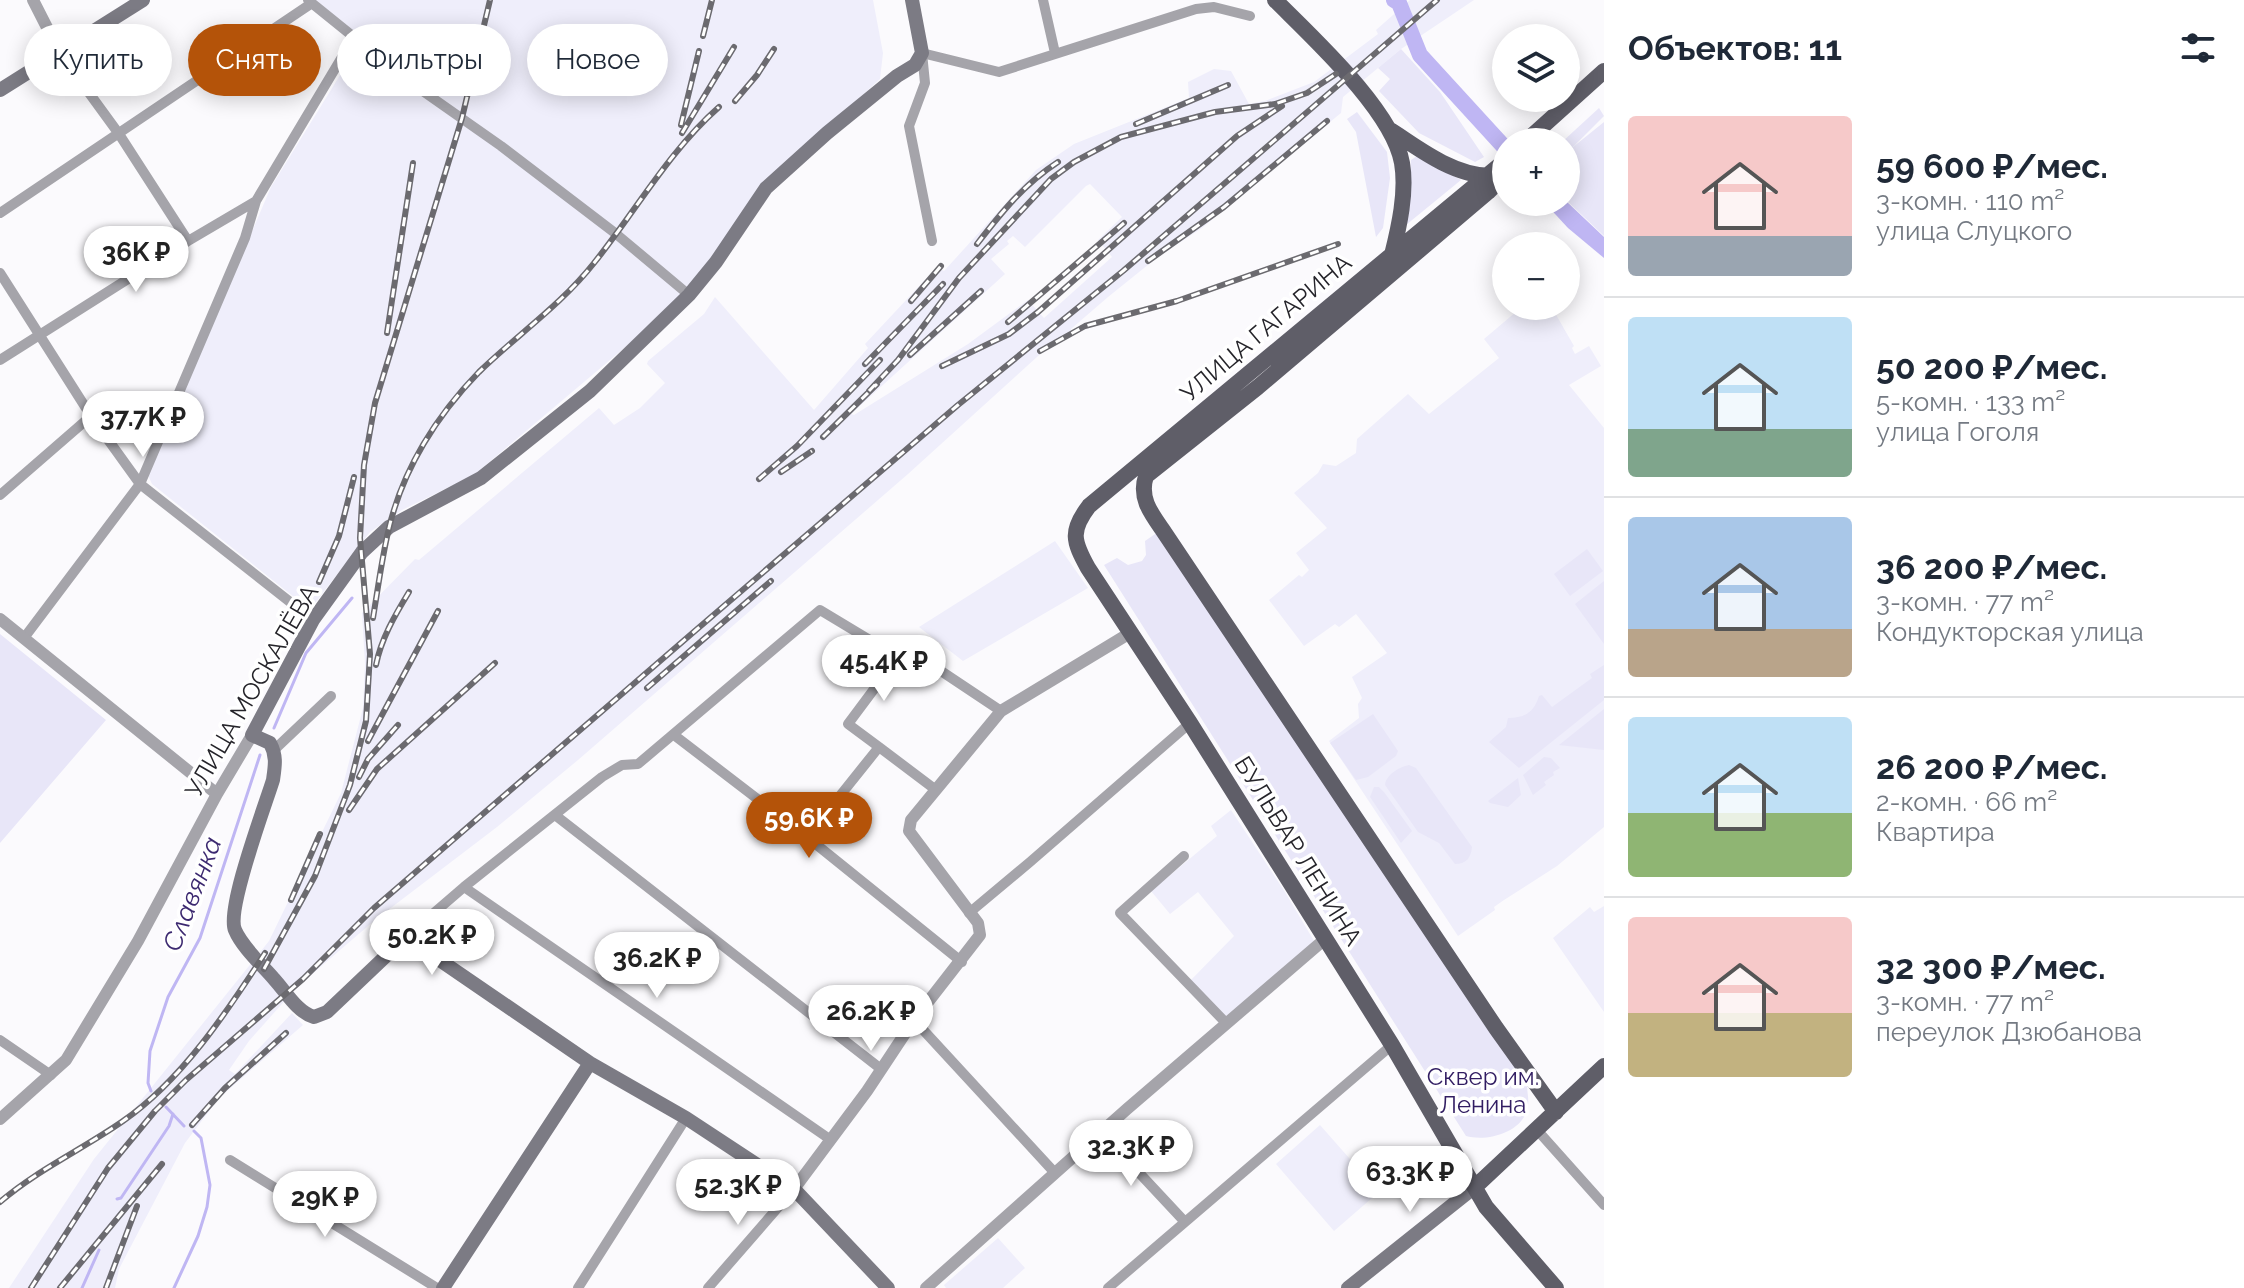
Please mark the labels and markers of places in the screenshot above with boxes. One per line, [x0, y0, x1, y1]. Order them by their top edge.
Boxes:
pin: 36K ₽ [80, 226, 192, 294]
pin: 37.7K ₽ [69, 391, 217, 459]
pin: 45.4K ₽ [810, 635, 958, 703]
pin: 59.6K ₽ [735, 792, 883, 860]
pin: 50.2K ₽ [358, 909, 506, 977]
pin: 36.2K ₽ [583, 932, 731, 1000]
pin: 26.2K ₽ [797, 985, 945, 1053]
pin: 32.3K ₽ [1057, 1120, 1205, 1188]
pin: 63.3K ₽ [1336, 1146, 1484, 1214]
pin: 52.3K ₽ [664, 1159, 812, 1227]
pin: 29K ₽ [269, 1171, 381, 1239]

